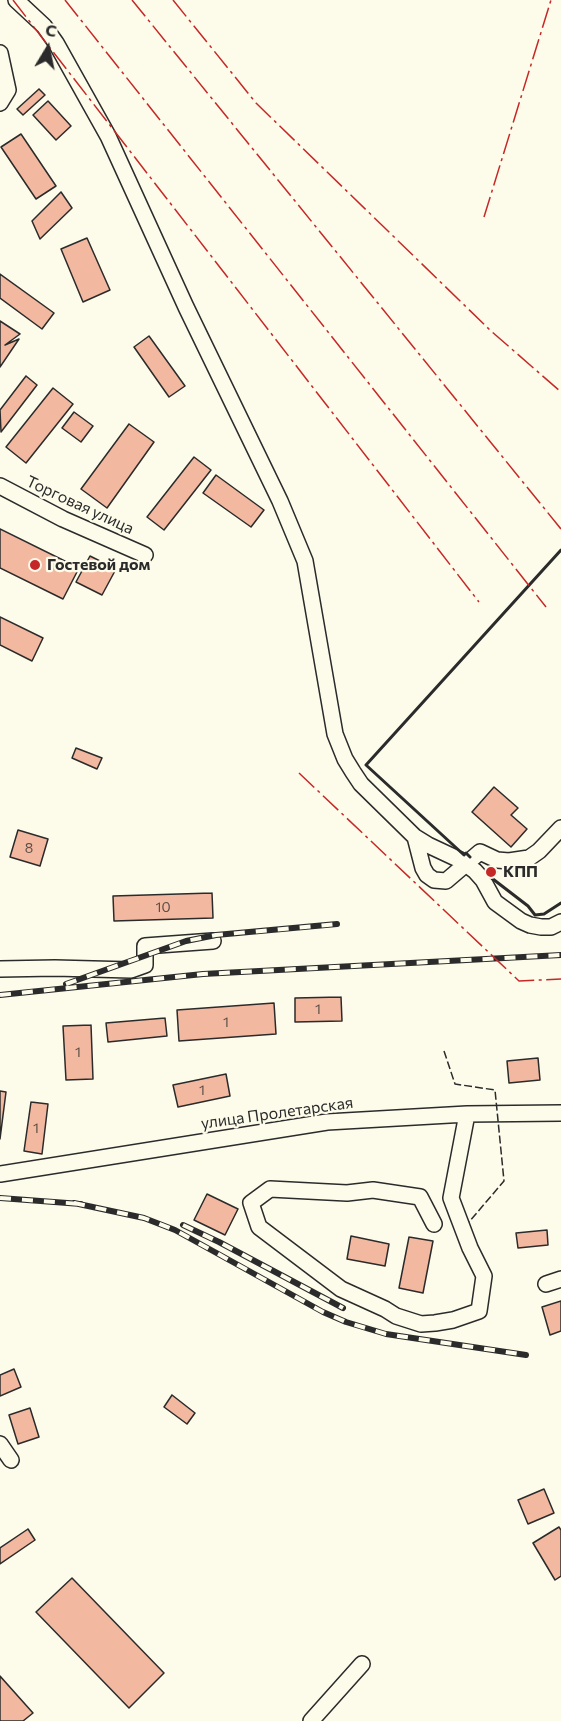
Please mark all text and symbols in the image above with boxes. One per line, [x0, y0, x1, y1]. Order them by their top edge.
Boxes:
north arrow [18, 18, 78, 78]
text: С [44, 19, 58, 40]
street label: Торговая улица [23, 472, 137, 538]
place label: Гостевой дом [47, 555, 150, 575]
marker: Гостевой дом [28, 558, 42, 572]
house number: 8 [25, 840, 33, 856]
place label: КПП [503, 862, 538, 882]
marker: КПП [484, 865, 498, 879]
house number: 10 [155, 899, 171, 915]
house number: 1 [315, 1001, 321, 1017]
house number: 1 [223, 1014, 229, 1030]
house number: 1 [75, 1044, 81, 1060]
house number: 1 [199, 1082, 205, 1098]
street label: улица Пролетарская [200, 1093, 354, 1133]
house number: 1 [33, 1120, 39, 1136]

